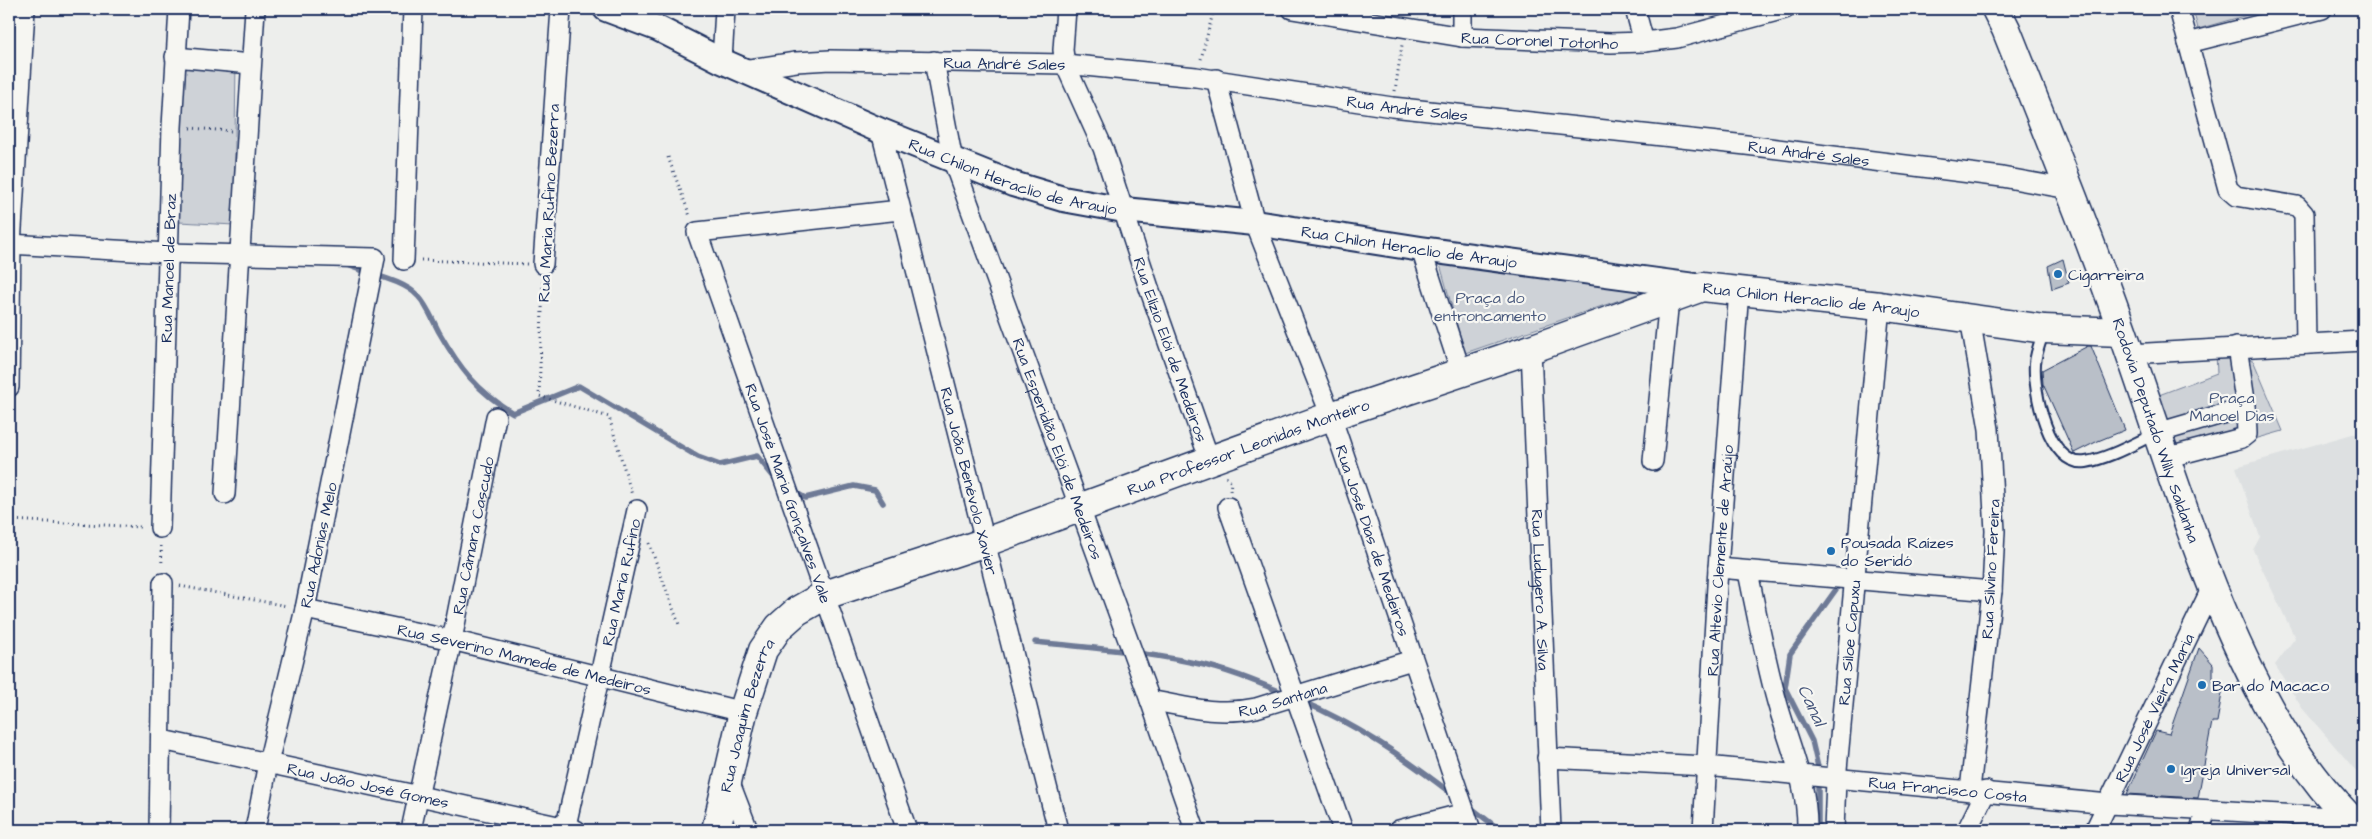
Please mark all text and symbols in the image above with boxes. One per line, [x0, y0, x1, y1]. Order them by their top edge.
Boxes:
street label: Rua Coronel Totonho [1461, 27, 1619, 55]
street label: Rua André Sales [943, 52, 1066, 76]
street label: Rua André Sales [1345, 90, 1469, 127]
street label: Rua Maria Rufino Bezerra [533, 103, 565, 303]
street label: Rua Chilon Heraclio de Araujo [905, 133, 1118, 220]
street label: Rua André Sales [1747, 135, 1871, 172]
street label: Rua Manoel de Braz [156, 193, 182, 343]
street label: Rua Chilon Heraclio de Araujo [1300, 220, 1518, 274]
street label: Rua Elízio Elói de Medeiros [1128, 254, 1212, 445]
place label: Cigarreira [2068, 264, 2144, 287]
marker: Cigarreira [2052, 268, 2064, 280]
street label: Rua Chilon Heraclio de Araujo [1702, 277, 1921, 323]
park label: Praça do entroncamento [1434, 287, 1546, 327]
street label: Rodovia Deputado Willy Saldanha [2107, 315, 2205, 546]
street label: Rua Esperidião Elói de Medeiros [1007, 335, 1108, 563]
street label: Rua José Maria Gonçalves Vale [739, 381, 837, 607]
street label: Rua João Benévolo Xavier [934, 385, 1003, 578]
park label: Praça Manoel Dias [2190, 387, 2274, 427]
street label: Rua Professor Leonidas Monteiro [1124, 394, 1372, 502]
street label: Rua José Dias de Medeiros [1330, 442, 1415, 639]
street label: Rua Altevio Clemente de Araújo [1702, 444, 1739, 677]
street label: Rua Câmara Cascudo [447, 455, 500, 616]
street label: Rua Adonias Melo [295, 480, 343, 610]
street label: Rua Silvino Fereira [1976, 499, 2006, 640]
street label: Rua Ludugero A. Silva [1526, 509, 1554, 671]
street label: Rua Maria Rufino [597, 517, 647, 648]
place label: Pousada Raízes do Seridó [1841, 532, 1954, 572]
marker: Pousada Raízes do Seridó [1825, 545, 1837, 557]
street label: Rua Siloe Capuxu [1833, 579, 1867, 706]
street label: Rua Severino Mamede de Medeiros [395, 619, 654, 701]
street label: Rua José Vieira Maria [2110, 630, 2200, 786]
street label: Rua Joaquim Bezerra [715, 634, 780, 795]
place label: Bar do Macaco [2212, 675, 2329, 697]
street label: Rua Santana [1237, 677, 1330, 723]
marker: Bar do Macaco [2196, 679, 2208, 691]
water label: Canal [1791, 680, 1833, 732]
street label: Rua João José Gomes [285, 758, 451, 814]
place label: Igreja Universal [2181, 759, 2290, 782]
marker: Igreja Universal [2165, 763, 2177, 775]
street label: Rua Francisco Costa [1867, 771, 2028, 808]

